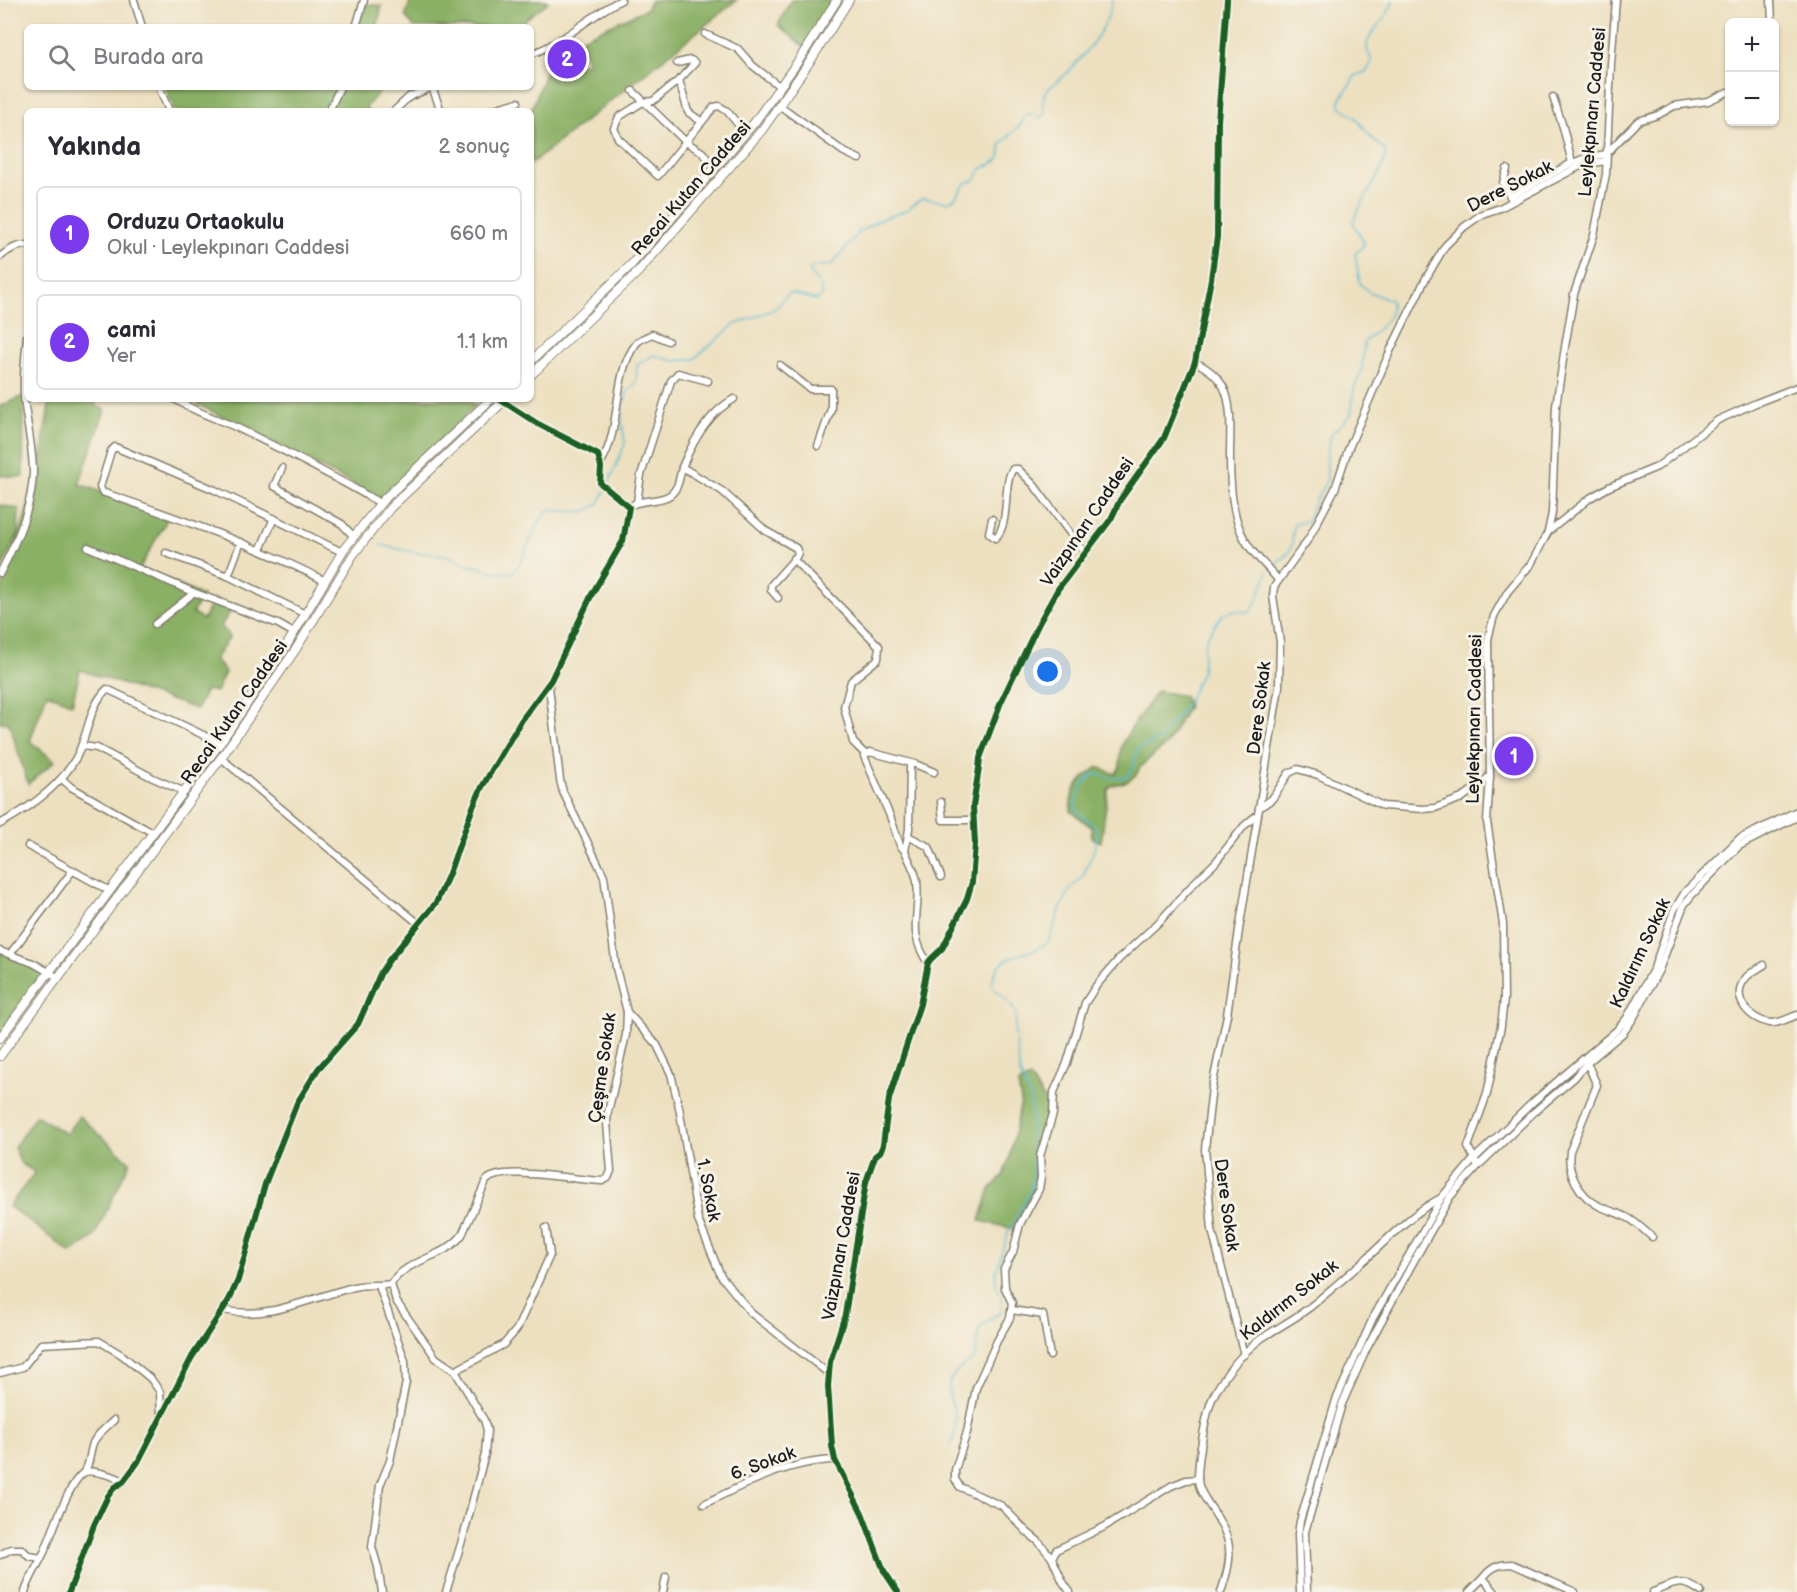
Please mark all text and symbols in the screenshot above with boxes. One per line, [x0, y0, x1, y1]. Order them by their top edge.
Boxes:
map controls [1725, 18, 1779, 126]
button: + [1725, 18, 1779, 72]
search box [24, 24, 534, 90]
street label: Leylekpınarı Caddesi [1575, 26, 1610, 198]
pin: 2 [548, 36, 586, 82]
icon: search [45, 41, 78, 74]
text: Burada ara [93, 44, 204, 71]
button: − [1725, 72, 1779, 126]
street label: Recai Kutan Caddesi [627, 117, 755, 260]
text: Yakında [48, 132, 141, 163]
text: 2 sonuç [439, 135, 510, 159]
street label: Dere Sokak [1464, 156, 1557, 217]
text: Orduzu Ortaokulu [107, 209, 284, 236]
text: 1 [65, 222, 74, 246]
text: 660 m [450, 222, 508, 246]
text: Okul · Leylekpınarı Caddesi [107, 236, 349, 260]
text: cami [107, 317, 156, 344]
text: 2 [64, 330, 75, 354]
text: 1.1 km [457, 330, 508, 354]
text: Yer [107, 344, 136, 368]
street label: Vaizpınarı Caddesi [1037, 454, 1138, 591]
street label: Leylekpınarı Caddesi [1463, 634, 1486, 804]
street label: Recai Kutan Caddesi [177, 636, 292, 788]
your location [1033, 657, 1062, 686]
street label: Dere Sokak [1243, 660, 1276, 756]
pin: 1 [1494, 734, 1534, 778]
street label: Kaldırım Sokak [1606, 895, 1675, 1012]
street label: Çeşme Sokak [584, 1011, 621, 1125]
street label: 1. Sokak [692, 1157, 725, 1223]
street label: Dere Sokak [1210, 1157, 1243, 1253]
street label: Vaizpınarı Caddesi [818, 1170, 865, 1322]
street label: Kaldırım Sokak [1236, 1255, 1343, 1345]
street label: 6. Sokak [728, 1442, 799, 1485]

